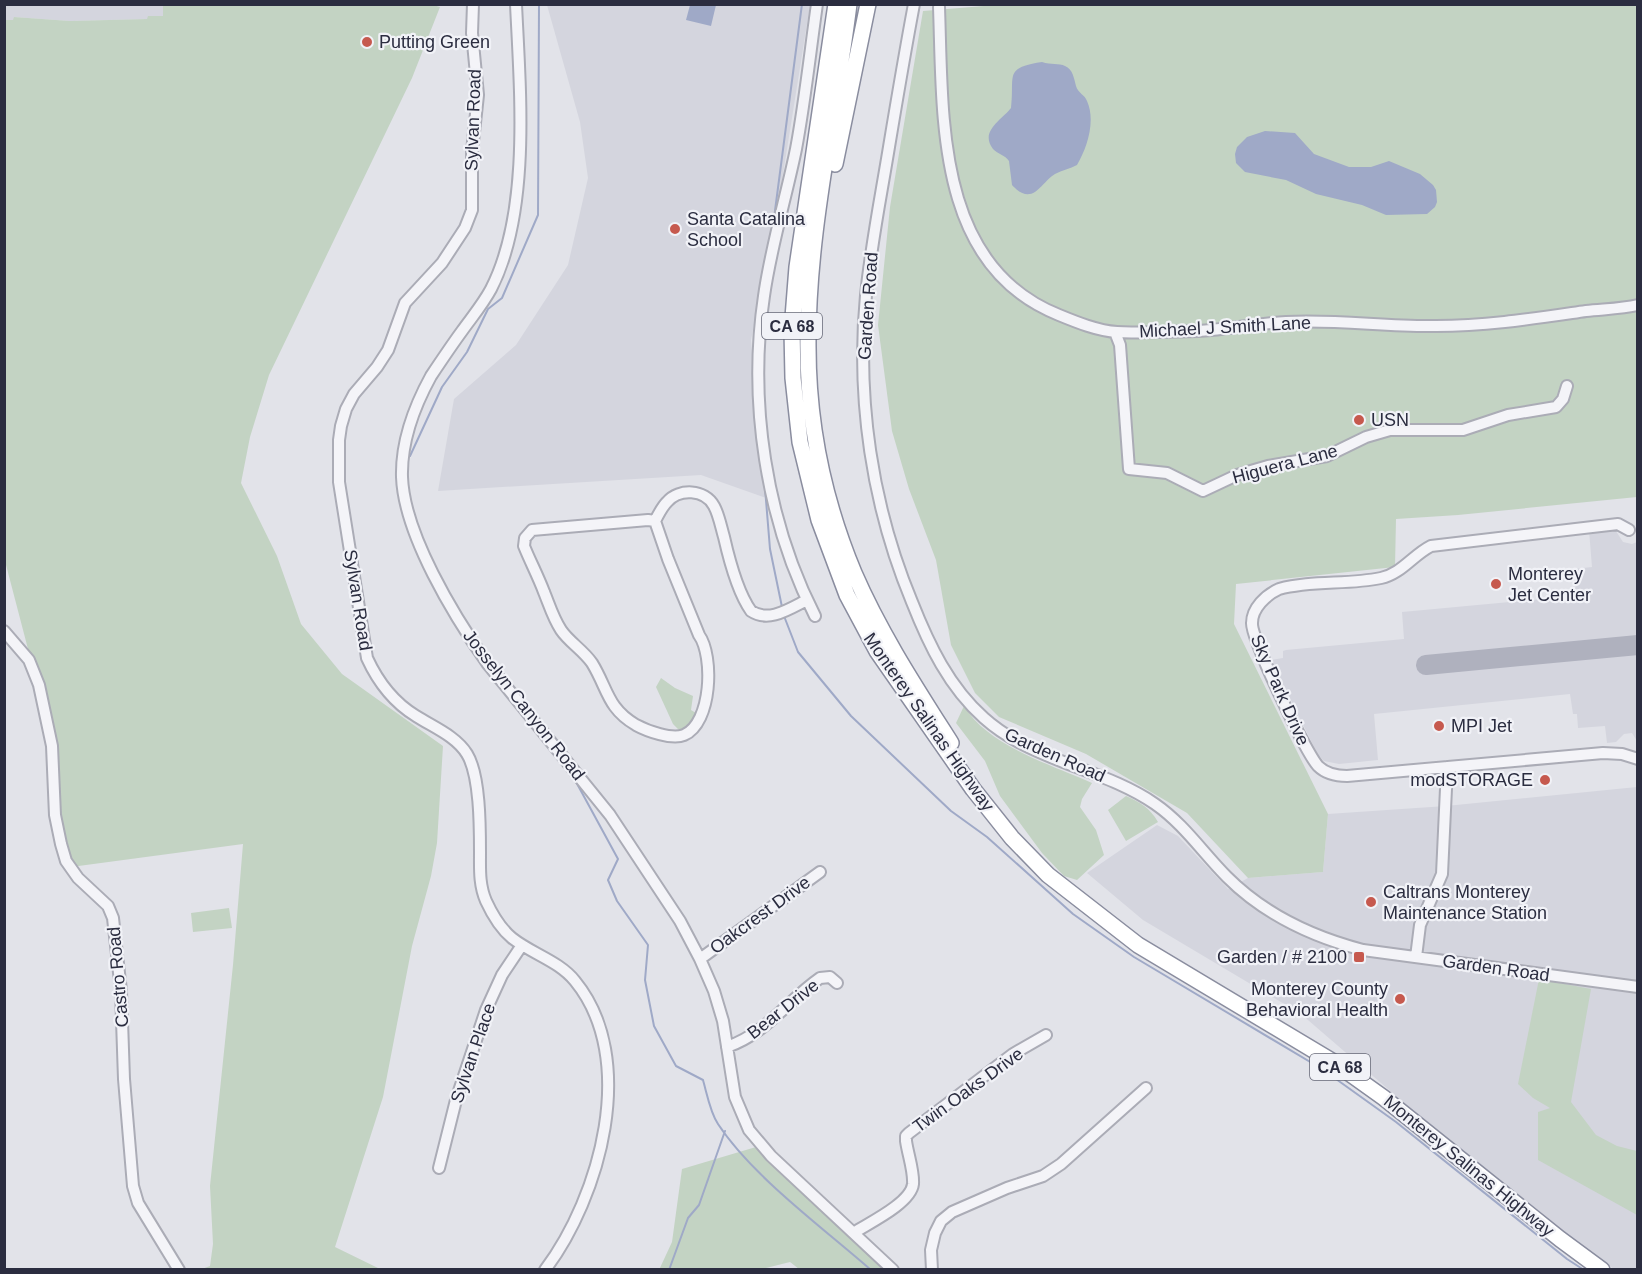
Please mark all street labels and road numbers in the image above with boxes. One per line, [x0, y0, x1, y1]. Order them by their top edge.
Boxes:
street label: Sylvan Road [461, 69, 485, 171]
street label: Garden Road [854, 251, 882, 361]
road number: CA 68 [762, 313, 822, 339]
street label: Michael J Smith Lane [1139, 313, 1311, 341]
street label: Higuera Lane [1230, 440, 1340, 488]
street label: Sylvan Road [340, 548, 376, 652]
street label: Josselyn Canyon Road [459, 626, 589, 784]
street label: Monterey Salinas Highway [860, 629, 998, 815]
street label: Sky Park Drive [1247, 632, 1313, 748]
street label: Garden Road [1002, 724, 1108, 786]
street label: Oakcrest Drive [706, 872, 814, 958]
street label: Castro Road [104, 926, 132, 1028]
street label: Garden Road [1441, 951, 1551, 985]
street label: Bear Drive [743, 975, 823, 1043]
street label: Sylvan Place [447, 1001, 499, 1105]
street label: Twin Oaks Drive [909, 1043, 1027, 1137]
road number: CA 68 [1310, 1054, 1370, 1080]
street label: Monterey Salinas Highway [1380, 1091, 1558, 1241]

